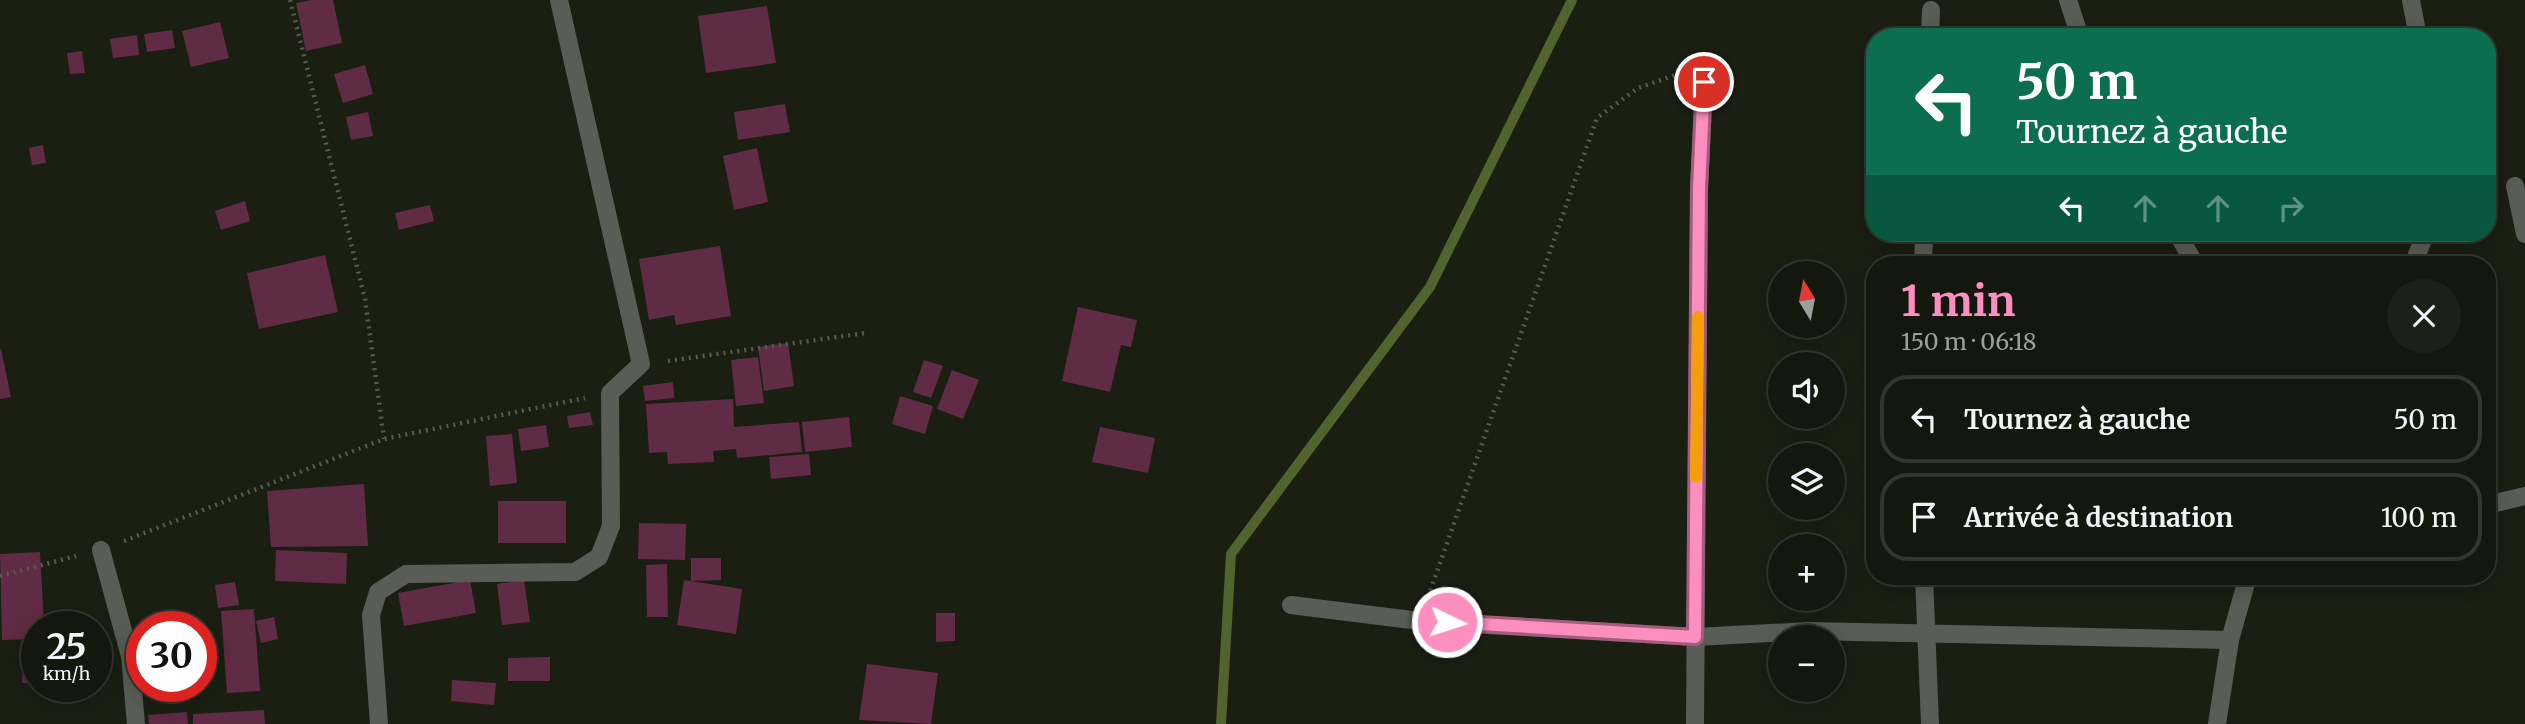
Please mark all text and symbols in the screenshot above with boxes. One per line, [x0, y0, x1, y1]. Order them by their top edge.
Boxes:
text: 50 m [2016, 51, 2137, 112]
pin [1674, 52, 1734, 112]
icon: left [1901, 56, 1992, 147]
icon: arrive [1685, 63, 1723, 101]
text: Tournez à gauche [2016, 112, 2287, 152]
icon: left [2053, 189, 2091, 227]
icon: ahead [2126, 189, 2164, 227]
icon: ahead [2199, 189, 2237, 227]
icon: right [2272, 189, 2310, 227]
north arrow [1768, 261, 1844, 338]
map controls [1768, 261, 1845, 702]
text: 1 min [1901, 275, 2015, 327]
button: close [2387, 279, 2461, 353]
text: 150 m · 06:18 [1901, 327, 2036, 356]
button: sound [1768, 352, 1845, 429]
icon: left [1905, 400, 1943, 438]
text: Tournez à gauche [1964, 403, 2190, 436]
text: 50 m [2393, 403, 2457, 436]
button: layers [1768, 443, 1845, 520]
icon: arrive [1905, 498, 1943, 536]
text: Arrivée à destination [1964, 501, 2233, 534]
text: 100 m [2381, 501, 2457, 534]
button: + [1768, 534, 1845, 611]
position arrow [1410, 585, 1484, 659]
speed limit sign: 30 [126, 611, 217, 702]
text: 25 [46, 625, 87, 669]
button: − [1768, 625, 1845, 702]
text: km/h [43, 662, 90, 685]

